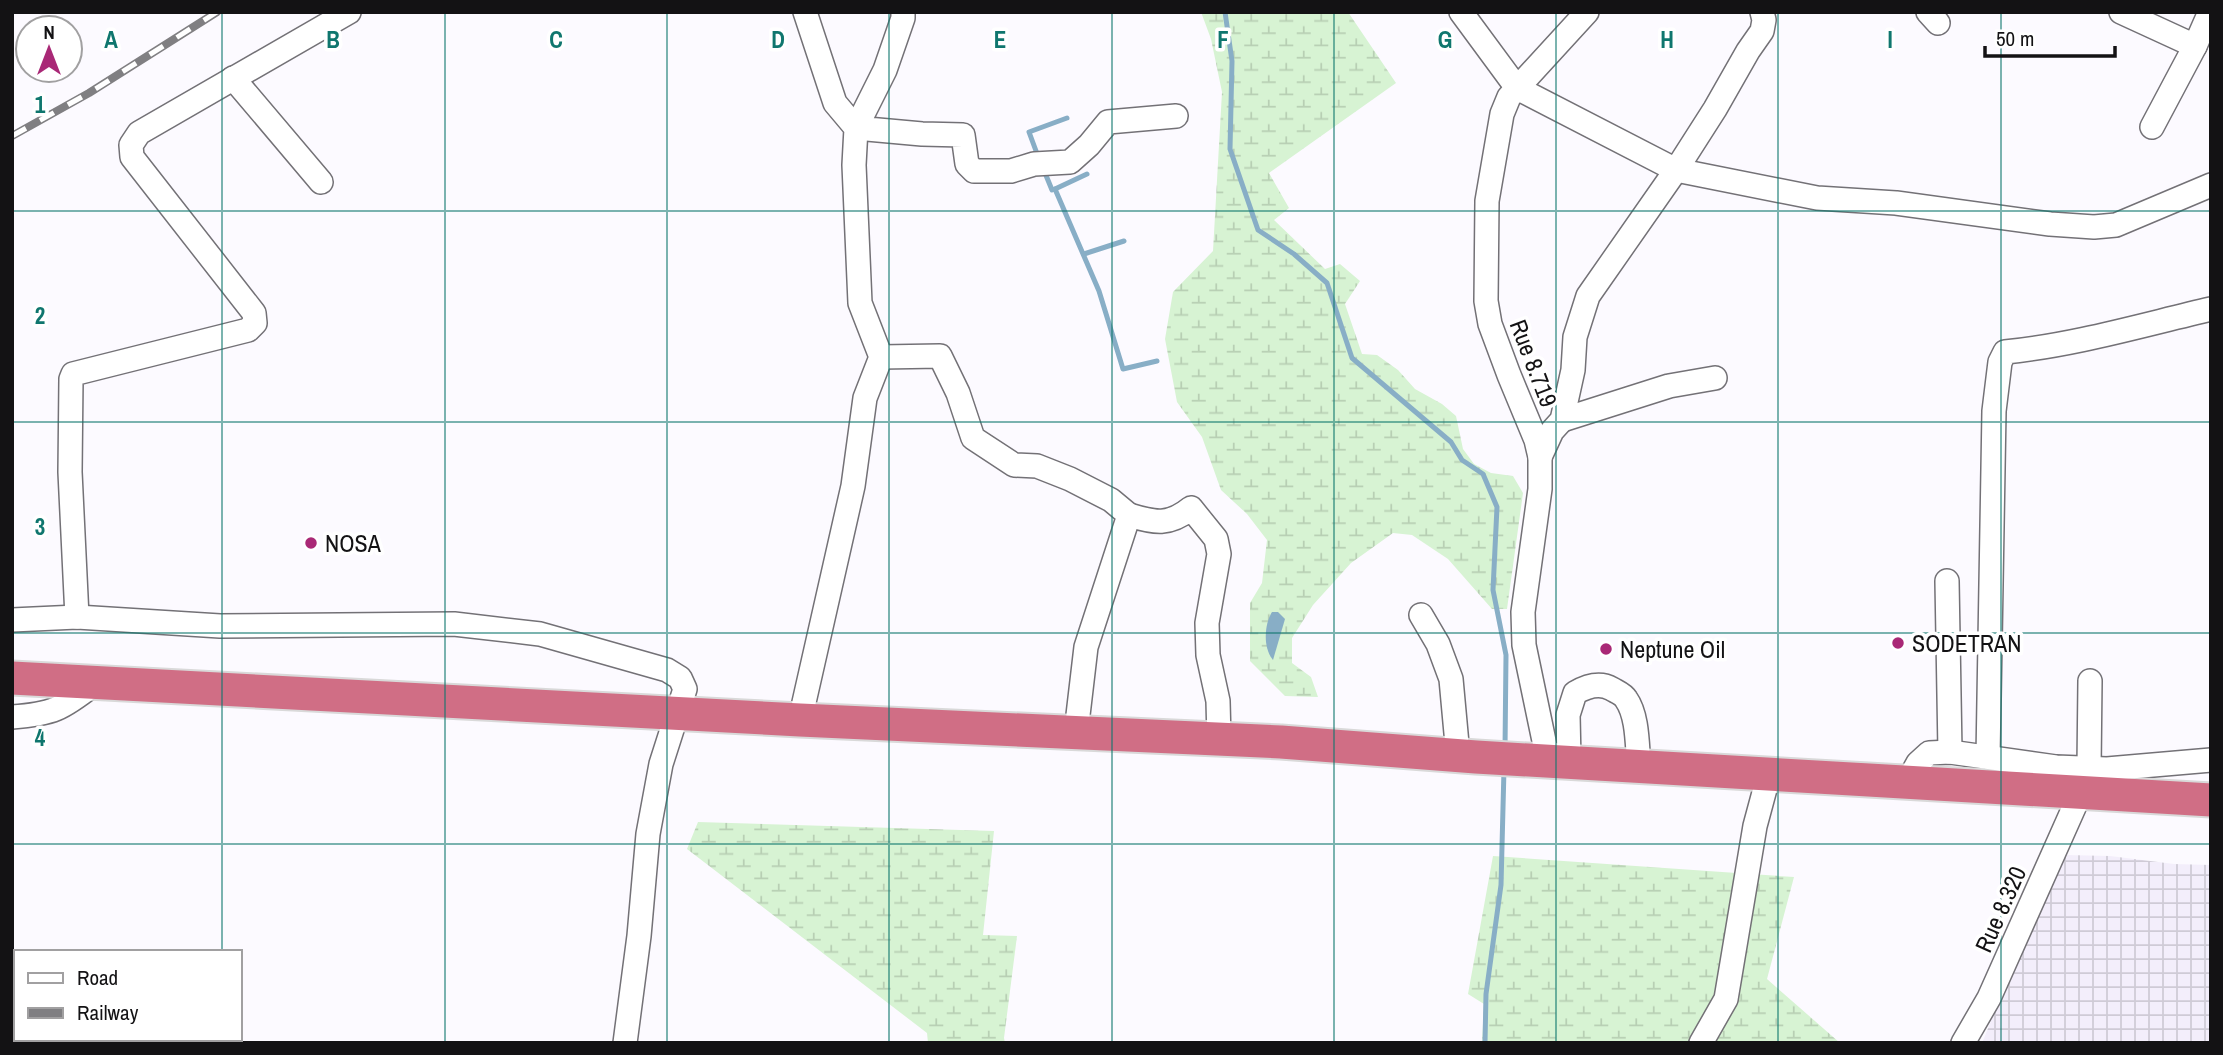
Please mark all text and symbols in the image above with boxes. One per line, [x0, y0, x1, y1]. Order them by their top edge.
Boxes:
north arrow [14, 14, 84, 84]
scale bar [1985, 14, 2114, 58]
text: N [43, 19, 55, 45]
text: A [104, 24, 118, 55]
text: B [326, 24, 340, 55]
text: C [549, 24, 563, 55]
text: D [771, 24, 785, 55]
text: E [994, 24, 1006, 55]
text: F [1217, 24, 1229, 55]
text: G [1438, 24, 1452, 55]
text: H [1660, 24, 1674, 55]
text: I [1887, 24, 1893, 55]
text: 50 m [1996, 24, 2034, 53]
text: 1 [35, 89, 46, 120]
text: 2 [35, 300, 45, 331]
street label: Rue 8.719 [1503, 315, 1565, 411]
text: 3 [35, 511, 45, 542]
place label: NOSA [325, 527, 382, 559]
marker: NOSA [303, 535, 319, 551]
place label: SODETRAN [1912, 627, 2021, 659]
place label: Neptune Oil [1620, 633, 1725, 665]
marker: SODETRAN [1890, 635, 1906, 651]
marker: Neptune Oil [1598, 641, 1614, 657]
text: 4 [35, 722, 46, 753]
street label: Rue 8.320 [1967, 861, 2033, 957]
legend [14, 950, 242, 1041]
text: Road [77, 963, 118, 992]
text: Railway [77, 998, 139, 1027]

